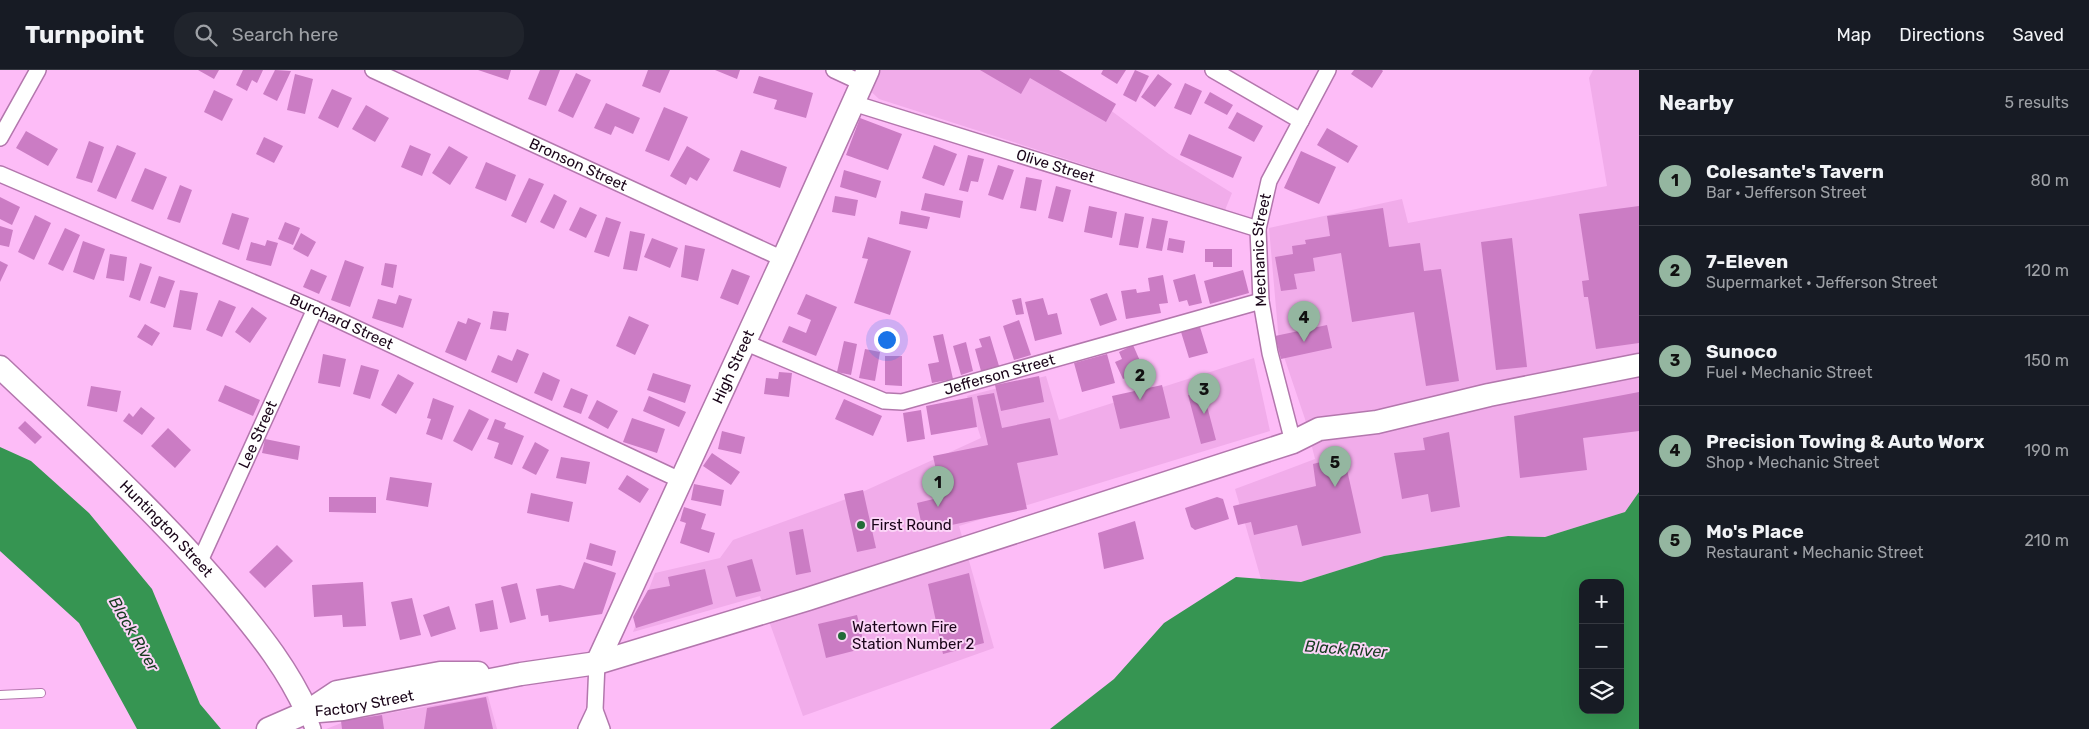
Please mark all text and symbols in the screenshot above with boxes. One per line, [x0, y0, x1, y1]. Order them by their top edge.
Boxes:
search box [174, 12, 524, 57]
text: Turnpoint [25, 21, 144, 49]
icon: search [192, 21, 220, 49]
text: Search here [232, 23, 338, 46]
text: Map [1836, 24, 1871, 46]
text: Directions [1899, 24, 1985, 46]
text: Saved [2013, 24, 2064, 46]
text: Nearby [1659, 90, 1734, 115]
text: 5 results [2005, 93, 2069, 112]
street label: Bronson Street [526, 134, 630, 195]
street label: Olive Street [1014, 145, 1097, 187]
text: Colesante's Tavern [1706, 160, 1884, 183]
text: 1 [1671, 171, 1679, 190]
text: 80 m [2031, 171, 2069, 190]
text: Bar · Jefferson Street [1706, 183, 1867, 202]
street label: Mechanic Street [1249, 191, 1275, 307]
text: 7-Eleven [1706, 250, 1788, 273]
text: 2 [1670, 261, 1680, 280]
text: 120 m [2024, 261, 2069, 280]
text: Supermarket · Jefferson Street [1706, 273, 1938, 292]
street label: Burchard Street [287, 290, 396, 353]
pin: 4 [1288, 301, 1320, 342]
street label: High Street [709, 327, 758, 407]
your location [874, 327, 900, 353]
text: Sunoco [1706, 340, 1777, 363]
street label: Jefferson Street [942, 350, 1057, 399]
text: 3 [1670, 351, 1680, 370]
text: 150 m [2024, 351, 2069, 370]
pin: 2 [1124, 359, 1156, 400]
text: Fuel · Mechanic Street [1706, 363, 1872, 382]
pin: 3 [1188, 373, 1220, 414]
street label: Lee Street [235, 398, 281, 471]
text: Precision Towing & Auto Worx [1706, 430, 1985, 453]
text: 4 [1670, 441, 1680, 460]
text: 190 m [2024, 441, 2069, 460]
pin: 5 [1319, 446, 1351, 487]
text: Shop · Mechanic Street [1706, 453, 1879, 472]
pin: 1 [922, 466, 954, 507]
street label: Huntington Street [116, 477, 217, 581]
place label: First Round [871, 516, 952, 534]
marker: First Round [855, 519, 867, 531]
text: Mo's Place [1706, 520, 1804, 543]
text: 5 [1670, 531, 1680, 550]
text: 210 m [2024, 531, 2069, 550]
text: Restaurant · Mechanic Street [1706, 543, 1924, 562]
map controls [1579, 579, 1624, 714]
button: + [1579, 579, 1624, 624]
water label: Black River [105, 593, 163, 675]
place label: Watertown Fire Station Number 2 [852, 618, 974, 653]
button: − [1579, 624, 1624, 669]
marker: Watertown Fire Station Number 2 [836, 630, 848, 642]
water label: Black River [1304, 637, 1389, 661]
button: layers [1579, 669, 1624, 714]
street label: Factory Street [314, 686, 415, 720]

